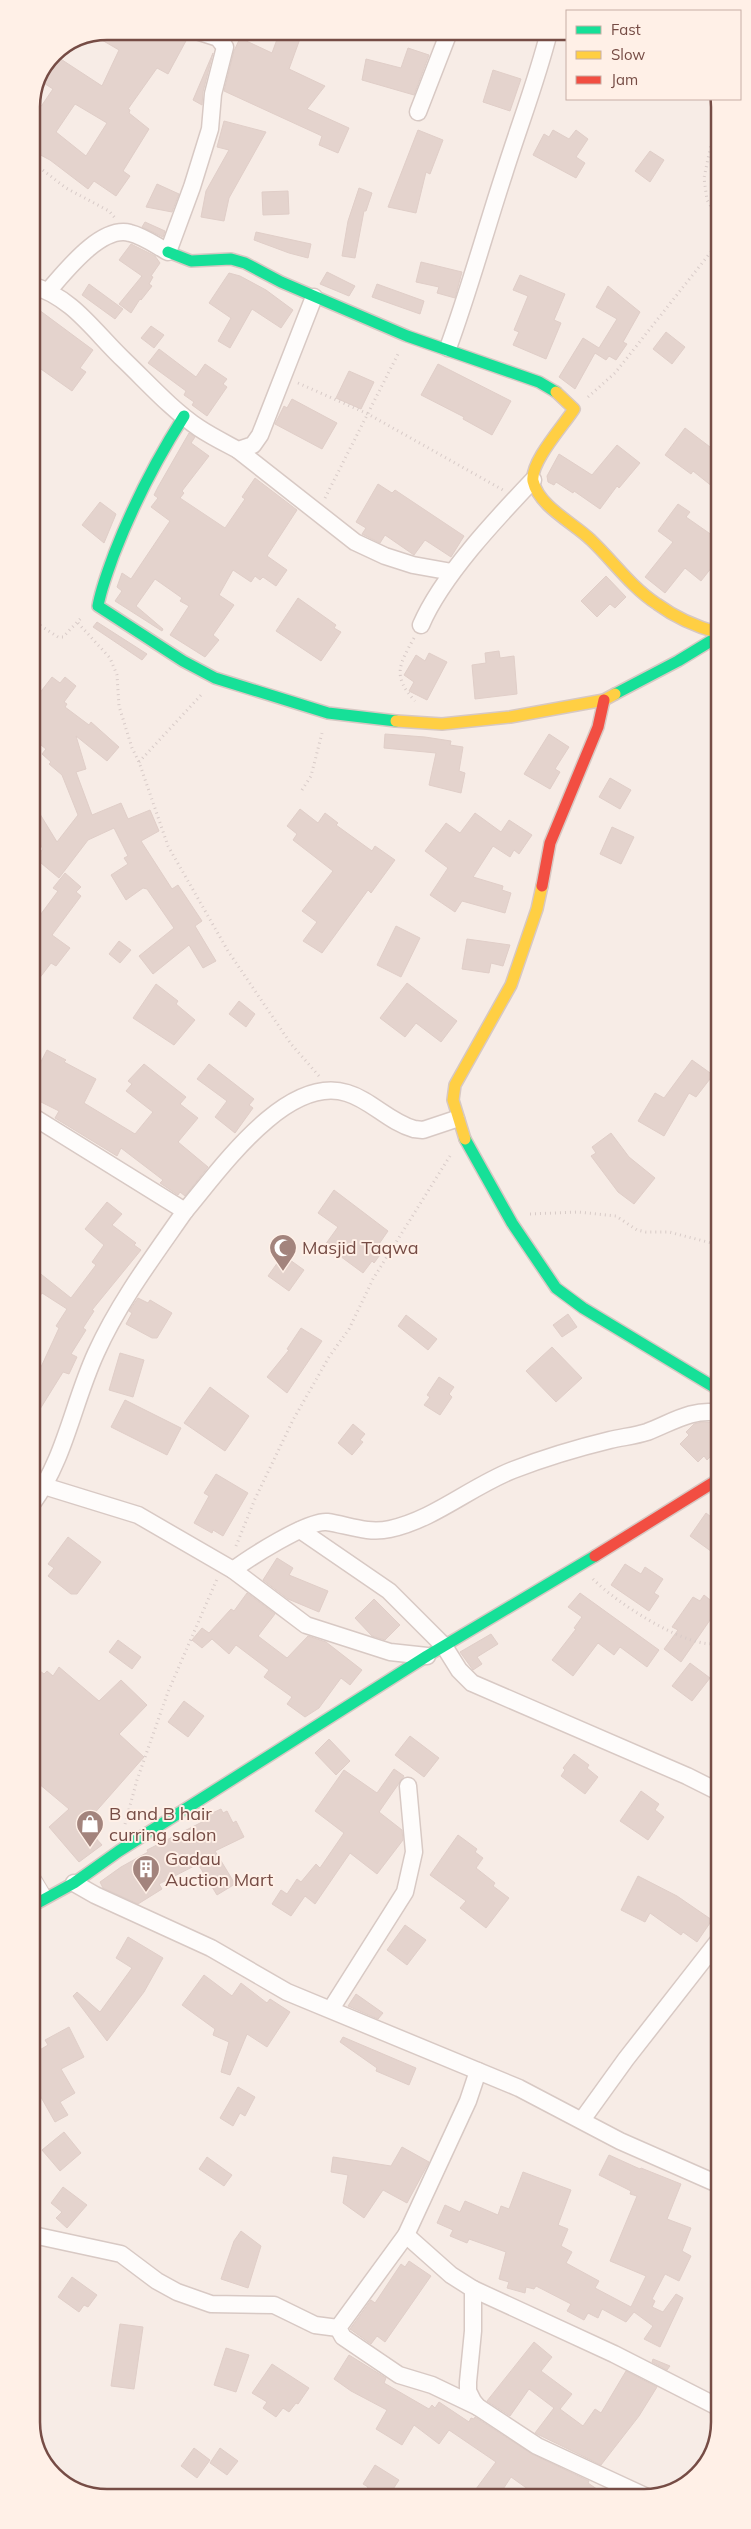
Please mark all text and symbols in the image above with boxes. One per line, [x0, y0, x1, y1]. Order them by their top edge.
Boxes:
legend [566, 10, 741, 100]
text: Fast [611, 20, 641, 39]
text: Slow [611, 45, 645, 64]
text: Jam [611, 70, 638, 89]
mosque icon: Masjid Taqwa [268, 1233, 298, 1272]
place label: Masjid Taqwa [302, 1236, 419, 1259]
place label: B and B hair curring salon [109, 1802, 217, 1846]
shop icon: B and B hair curring salon [75, 1809, 105, 1848]
place label: Gadau Auction Mart [165, 1847, 273, 1891]
building icon: Gadau Auction Mart [131, 1854, 161, 1893]

